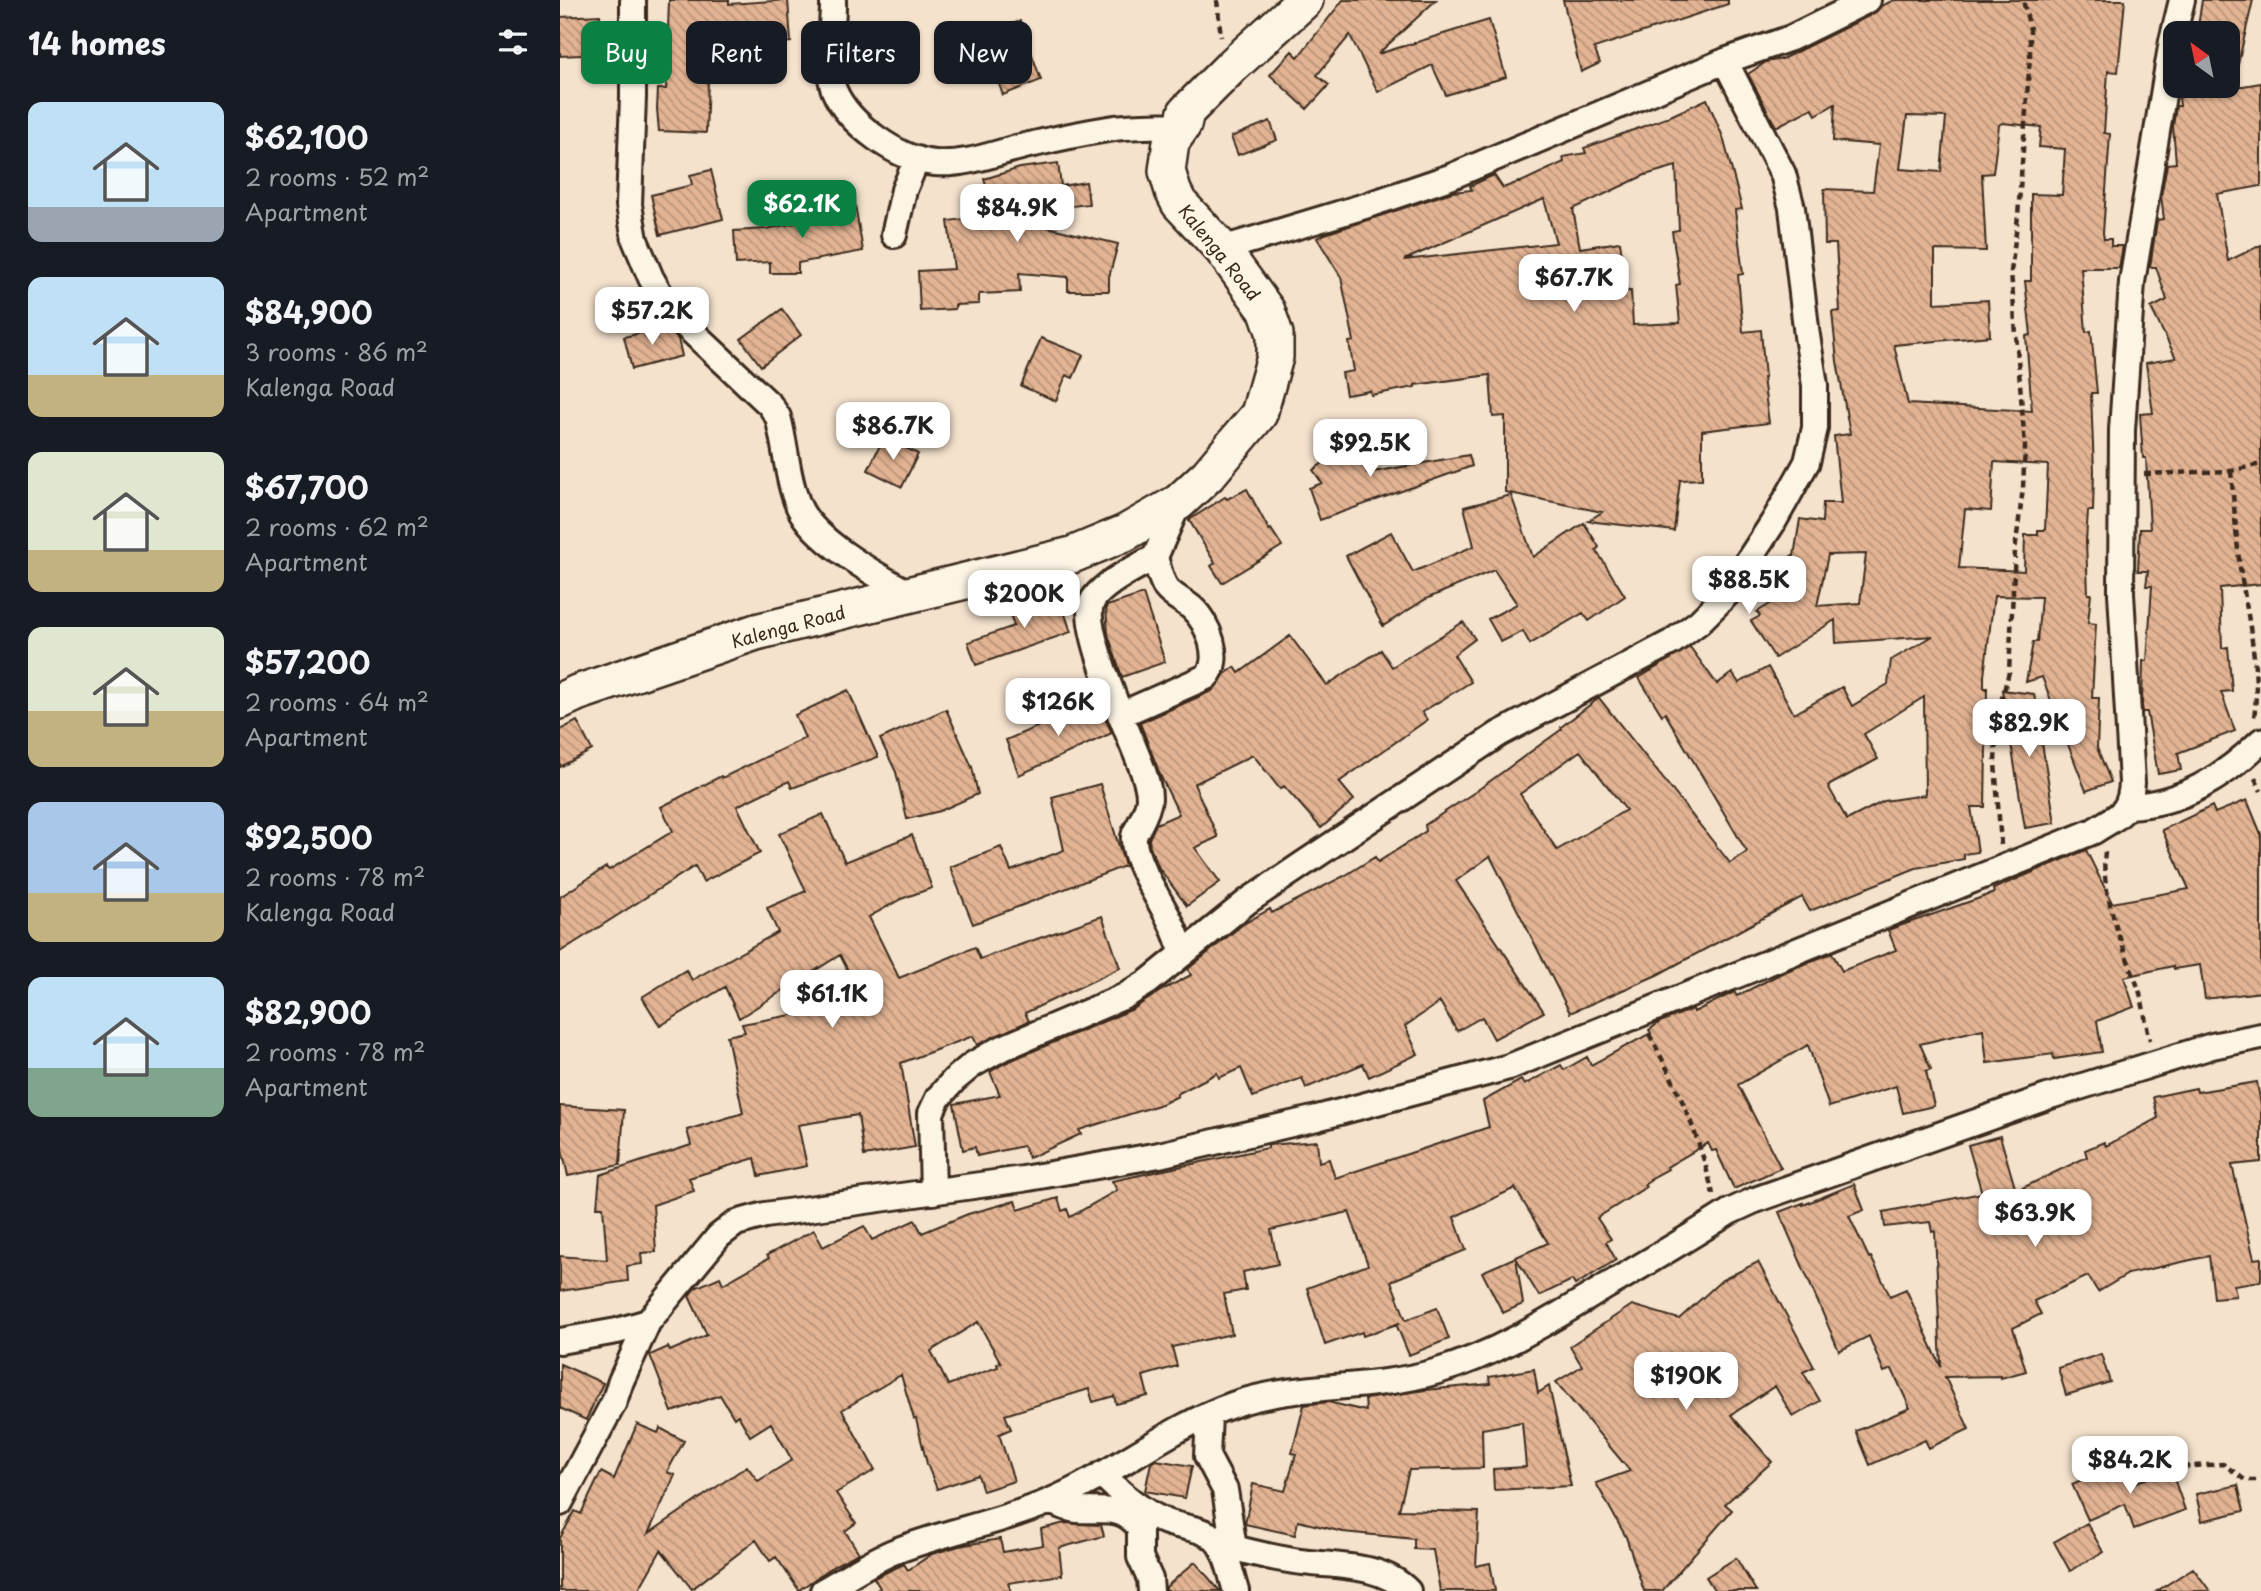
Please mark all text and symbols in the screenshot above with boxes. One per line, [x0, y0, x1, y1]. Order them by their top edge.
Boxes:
text: 14 homes [28, 20, 166, 65]
chip: Buy [581, 21, 672, 84]
chip: Rent [686, 21, 787, 84]
chip: Filters [801, 21, 920, 84]
chip: New [934, 21, 1032, 84]
north arrow [2163, 21, 2240, 98]
map controls [2163, 21, 2240, 98]
icon: filters [494, 23, 532, 61]
text: $62,100 [245, 114, 368, 159]
icon: home [84, 130, 168, 214]
text: 2 rooms · 52 m² [245, 159, 429, 194]
pin: $62.1K [745, 180, 859, 240]
pin: $84.9K [960, 184, 1074, 244]
text: $62.1K [763, 185, 841, 220]
text: $84.9K [976, 189, 1058, 224]
text: Apartment [245, 194, 368, 229]
street label: Kalenga Road [1173, 198, 1267, 306]
pin: $67.7K [1517, 254, 1631, 314]
text: $67.7K [1535, 259, 1613, 294]
pin: $57.2K [595, 288, 709, 347]
text: $84,900 [245, 289, 373, 334]
text: $57.2K [611, 292, 693, 327]
icon: home [84, 305, 168, 389]
text: 3 rooms · 86 m² [245, 334, 428, 369]
text: Kalenga Road [245, 369, 395, 404]
pin: $86.7K [836, 402, 950, 462]
text: $86.7K [852, 407, 934, 442]
pin: $92.5K [1313, 420, 1427, 479]
text: $92.5K [1329, 424, 1411, 459]
text: $67,700 [245, 464, 369, 509]
icon: home [84, 480, 168, 564]
text: 2 rooms · 62 m² [245, 509, 429, 544]
text: Apartment [245, 544, 368, 579]
pin: $88.5K [1692, 556, 1806, 616]
text: $88.5K [1708, 561, 1790, 596]
pin: $200K [975, 570, 1073, 630]
text: $200K [984, 575, 1064, 610]
street label: Kalenga Road [728, 598, 848, 654]
text: $57,200 [245, 639, 370, 684]
icon: home [84, 655, 168, 739]
pin: $126K [1009, 678, 1107, 738]
text: $126K [1021, 683, 1095, 718]
text: 2 rooms · 64 m² [245, 684, 429, 719]
pin: $82.9K [1972, 700, 2086, 759]
text: $82.9K [1989, 704, 2069, 739]
text: Apartment [245, 719, 368, 754]
text: $92,500 [245, 814, 373, 859]
icon: home [84, 830, 168, 914]
text: 2 rooms · 78 m² [245, 859, 425, 894]
text: Kalenga Road [245, 894, 395, 929]
pin: $61.1K [775, 970, 889, 1030]
text: $61.1K [796, 975, 868, 1010]
text: $82,900 [245, 989, 371, 1034]
icon: home [84, 1005, 168, 1089]
text: 2 rooms · 78 m² [245, 1034, 425, 1069]
text: Apartment [245, 1069, 368, 1104]
pin: $63.9K [1978, 1190, 2092, 1249]
text: $63.9K [1995, 1194, 2075, 1229]
pin: $190K [1637, 1352, 1735, 1412]
text: $190K [1650, 1357, 1722, 1392]
pin: $84.2K [2073, 1436, 2187, 1496]
text: $84.2K [2088, 1441, 2172, 1476]

